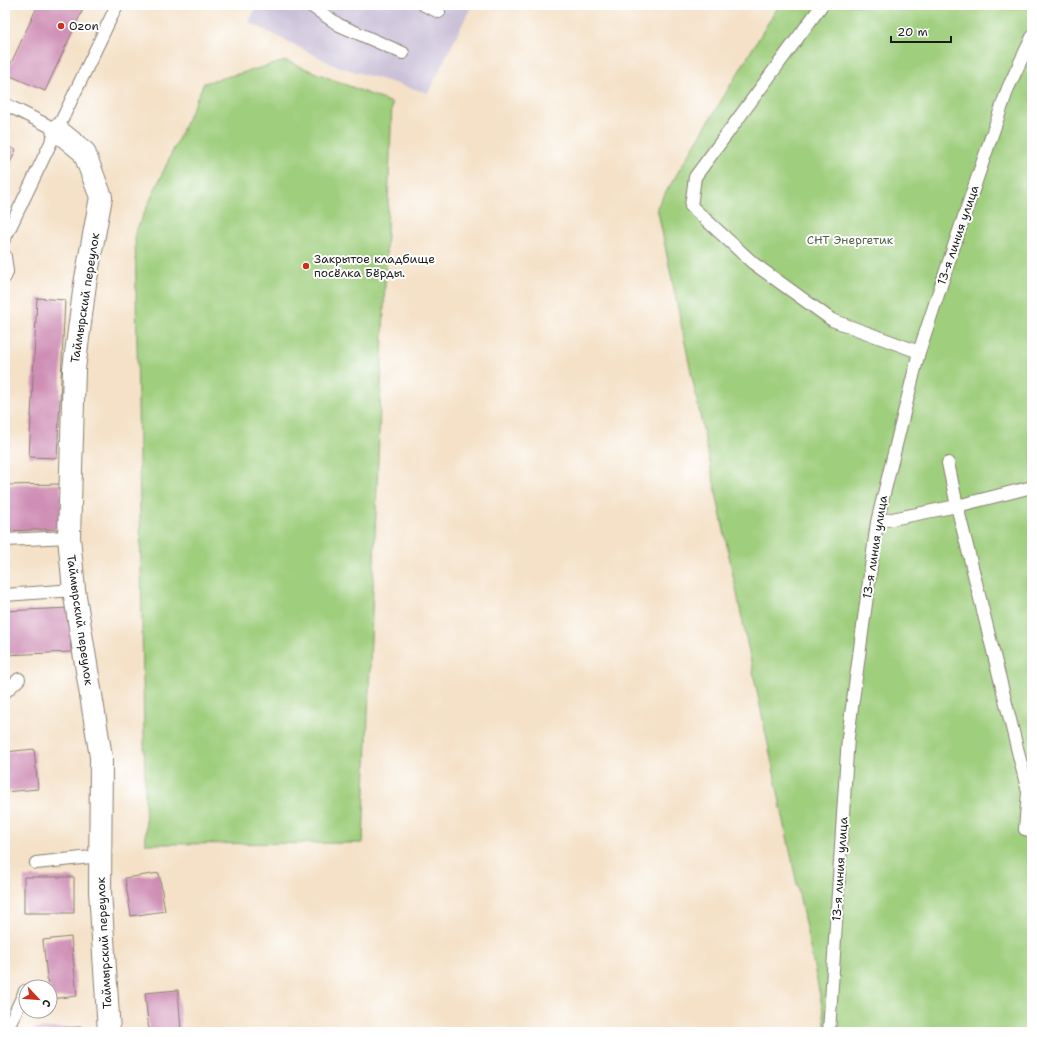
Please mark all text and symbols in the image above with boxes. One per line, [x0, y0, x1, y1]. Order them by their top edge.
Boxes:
place label: Ozon [69, 18, 99, 34]
scale bar [891, 18, 951, 44]
marker: Ozon [56, 21, 66, 31]
text: 20 m [897, 24, 928, 40]
street label: 13-я линия улица [933, 183, 983, 287]
street label: Таймырский переулок [67, 231, 103, 364]
park label: СНТ Энергетик [807, 232, 894, 248]
place label: Закрытое кладбище посёлка Бёрды. [314, 251, 435, 281]
marker: Закрытое кладбище посёлка Бёрды. [301, 261, 311, 271]
street label: 13-я линия улица [859, 494, 891, 600]
street label: Таймырский переулок [63, 554, 97, 687]
street label: 13-я линия улица [828, 816, 852, 922]
street label: Таймырский переулок [93, 876, 115, 1009]
north arrow [18, 979, 58, 1019]
text: С [38, 997, 55, 1010]

